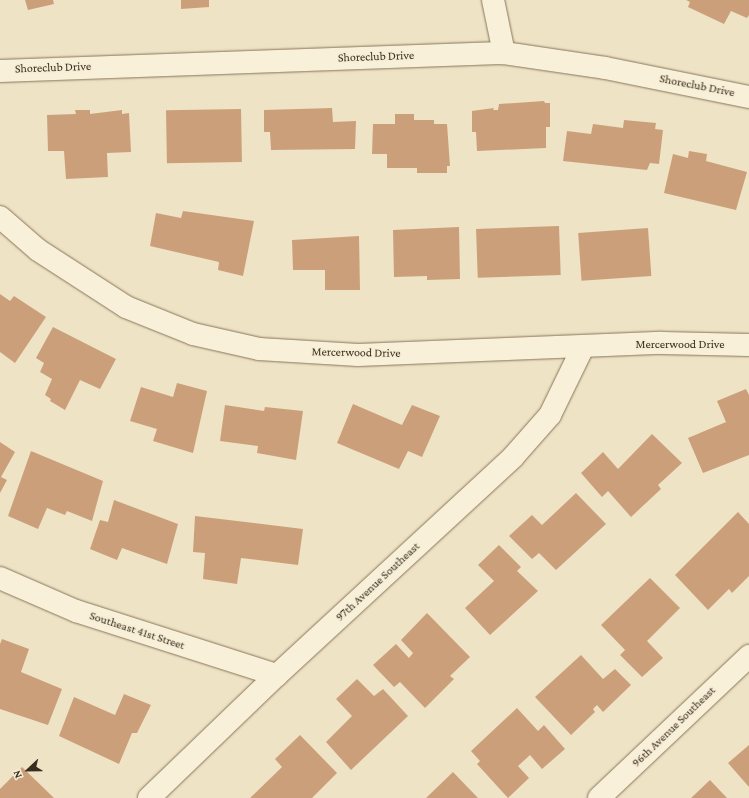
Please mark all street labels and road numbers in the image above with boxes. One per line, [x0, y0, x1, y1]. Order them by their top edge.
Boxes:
street label: Shoreclub Drive [338, 48, 414, 66]
street label: Shoreclub Drive [15, 59, 91, 77]
street label: Shoreclub Drive [658, 72, 736, 100]
street label: Mercerwood Drive [635, 338, 725, 352]
street label: Mercerwood Drive [311, 345, 401, 361]
street label: 97th Avenue Southeast [333, 539, 423, 625]
street label: Southeast 41st Street [88, 609, 186, 653]
street label: 96th Avenue Southeast [629, 684, 719, 770]

